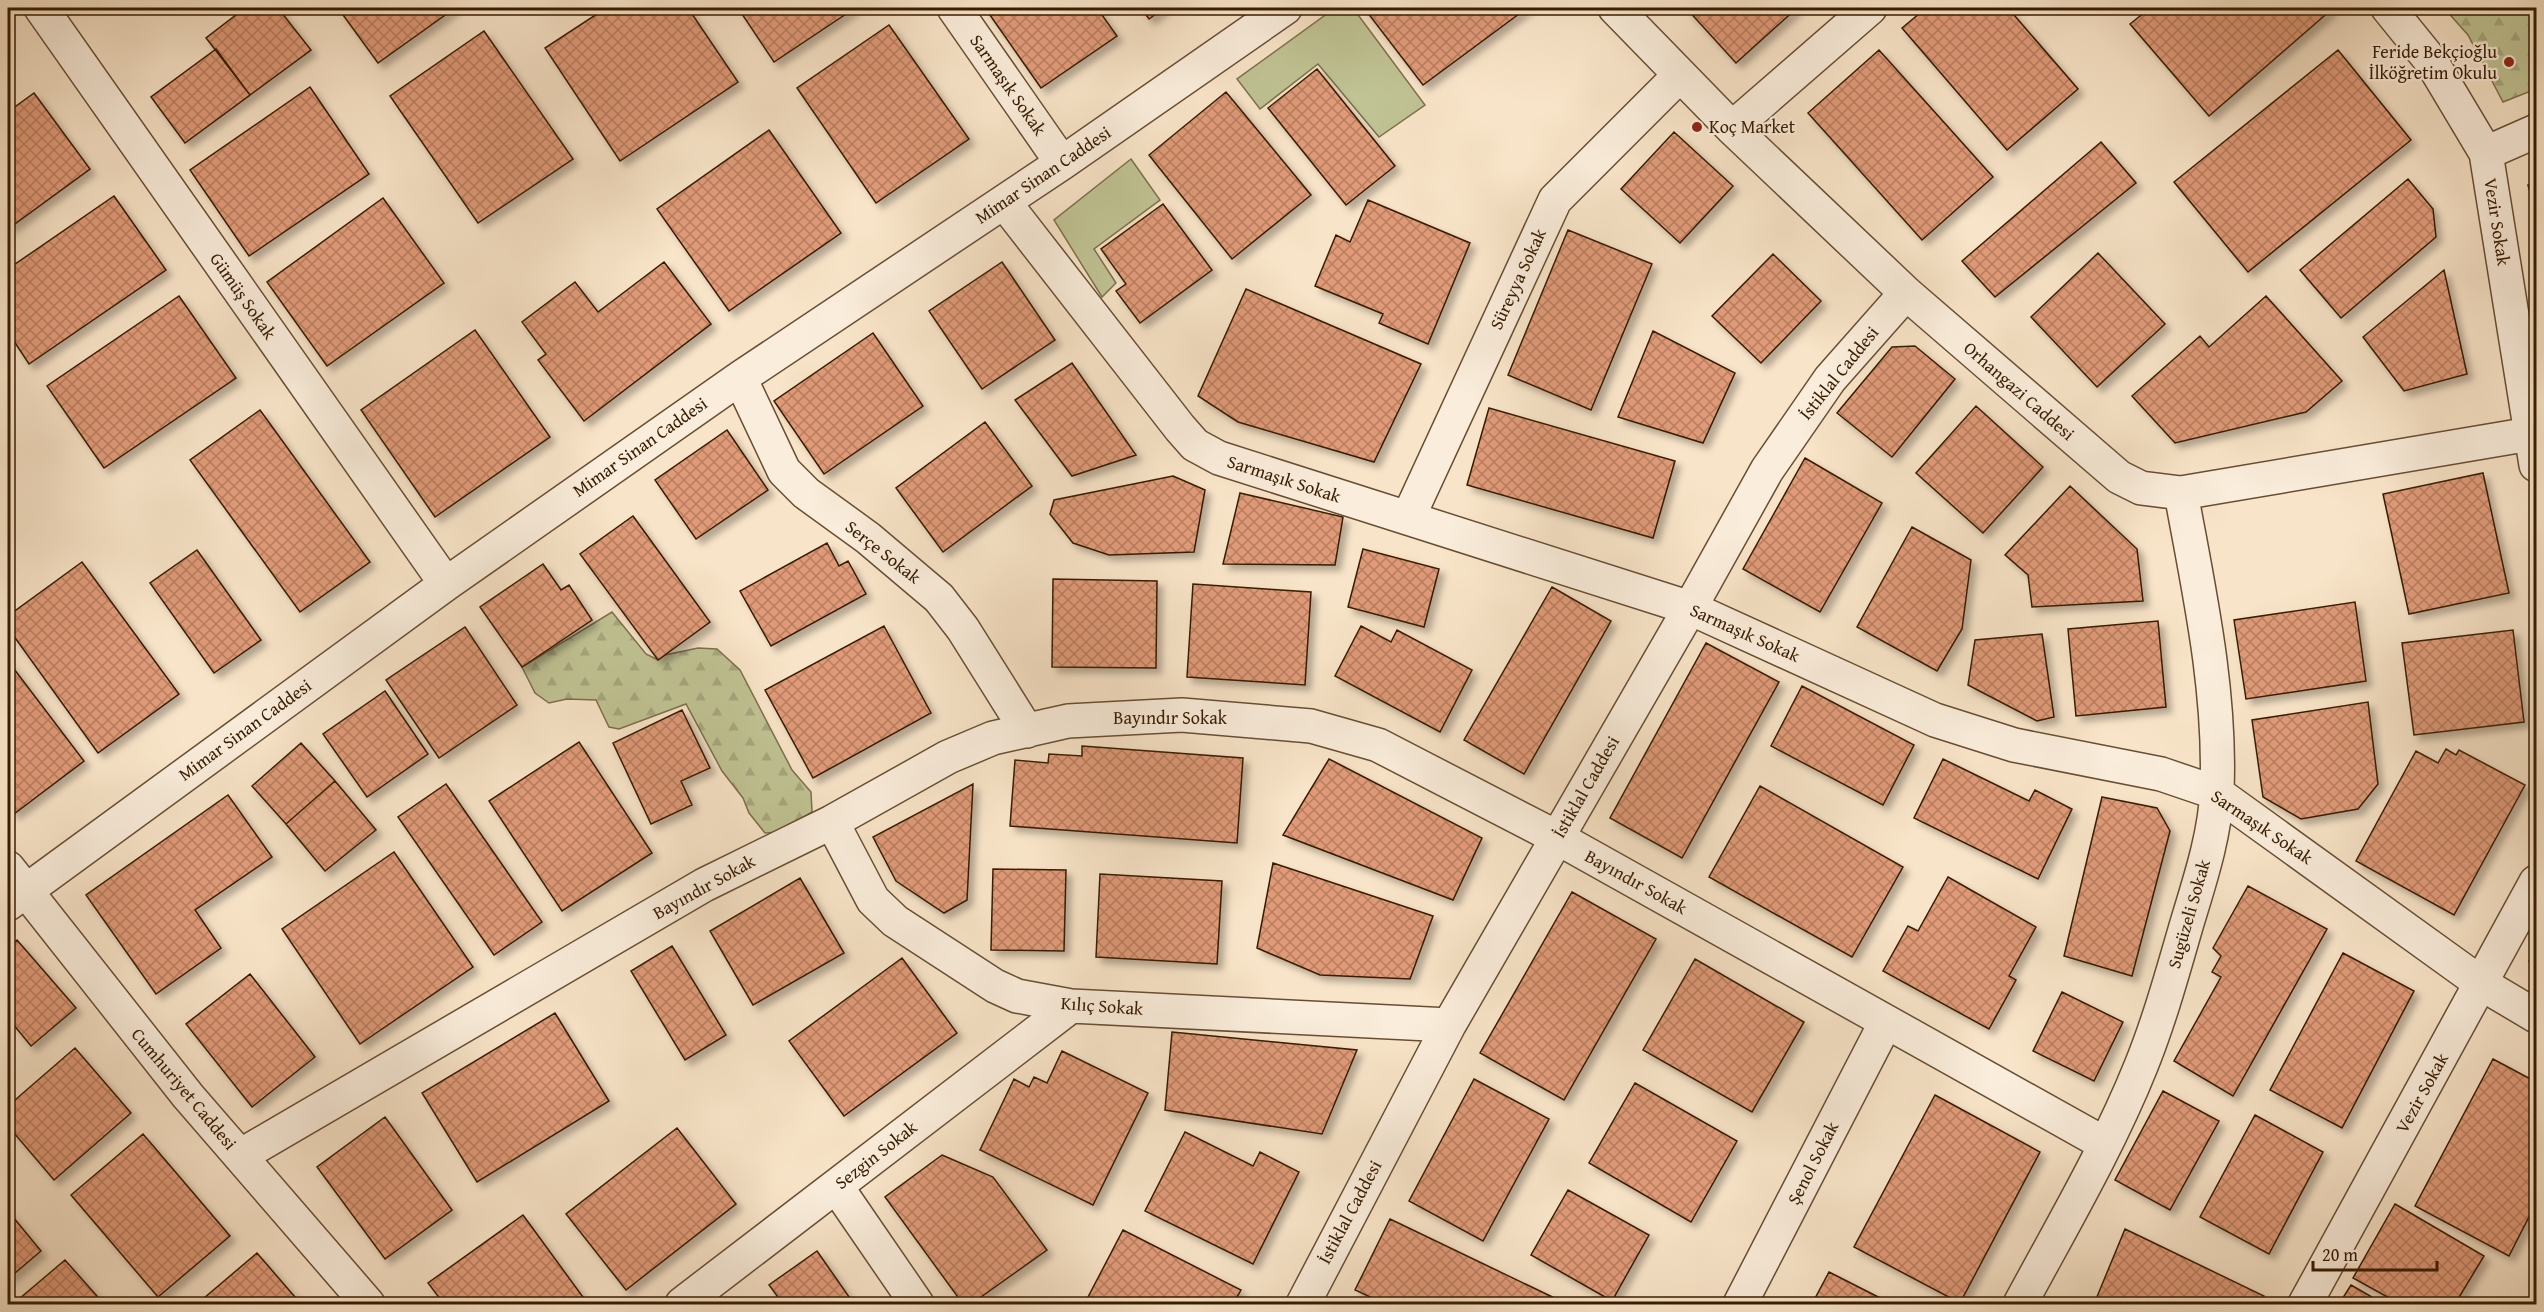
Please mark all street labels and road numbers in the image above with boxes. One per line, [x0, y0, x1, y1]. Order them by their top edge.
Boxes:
street label: Sarmaşık Sokak [964, 29, 1054, 141]
street label: Mimar Sinan Caddesi [969, 119, 1116, 230]
street label: Vezir Sokak [2477, 176, 2518, 268]
street label: Süreyya Sokak [1482, 223, 1553, 334]
street label: Gümüş Sokak [203, 247, 284, 345]
street label: İstiklal Caddesi [1792, 320, 1885, 425]
street label: Orhangazi Caddesi [1958, 335, 2081, 447]
street label: Mimar Sinan Caddesi [567, 390, 713, 503]
street label: Sarmaşık Sokak [1224, 447, 1345, 510]
street label: Serçe Sokak [840, 513, 928, 590]
street label: Sarmaşık Sokak [1686, 596, 1805, 669]
street label: Mimar Sinan Caddesi [172, 672, 317, 787]
street label: Bayındır Sokak [1113, 704, 1228, 731]
street label: İstiklal Caddesi [1545, 731, 1626, 843]
street label: Sarmaşık Sokak [2206, 782, 2319, 871]
street label: Bayındır Sokak [1580, 842, 1693, 921]
street label: Bayındır Sokak [648, 847, 761, 926]
street label: Sugüzeli Sokak [2160, 855, 2217, 972]
street label: Kılıç Sokak [1060, 989, 1145, 1022]
street label: Cumhuriyet Caddesi [125, 1022, 244, 1156]
street label: Vezir Sokak [2388, 1047, 2455, 1138]
street label: Sezgin Sokak [829, 1113, 923, 1195]
street label: Şenol Sokak [1780, 1116, 1845, 1209]
street label: İstiklal Caddesi [1311, 1155, 1388, 1268]

